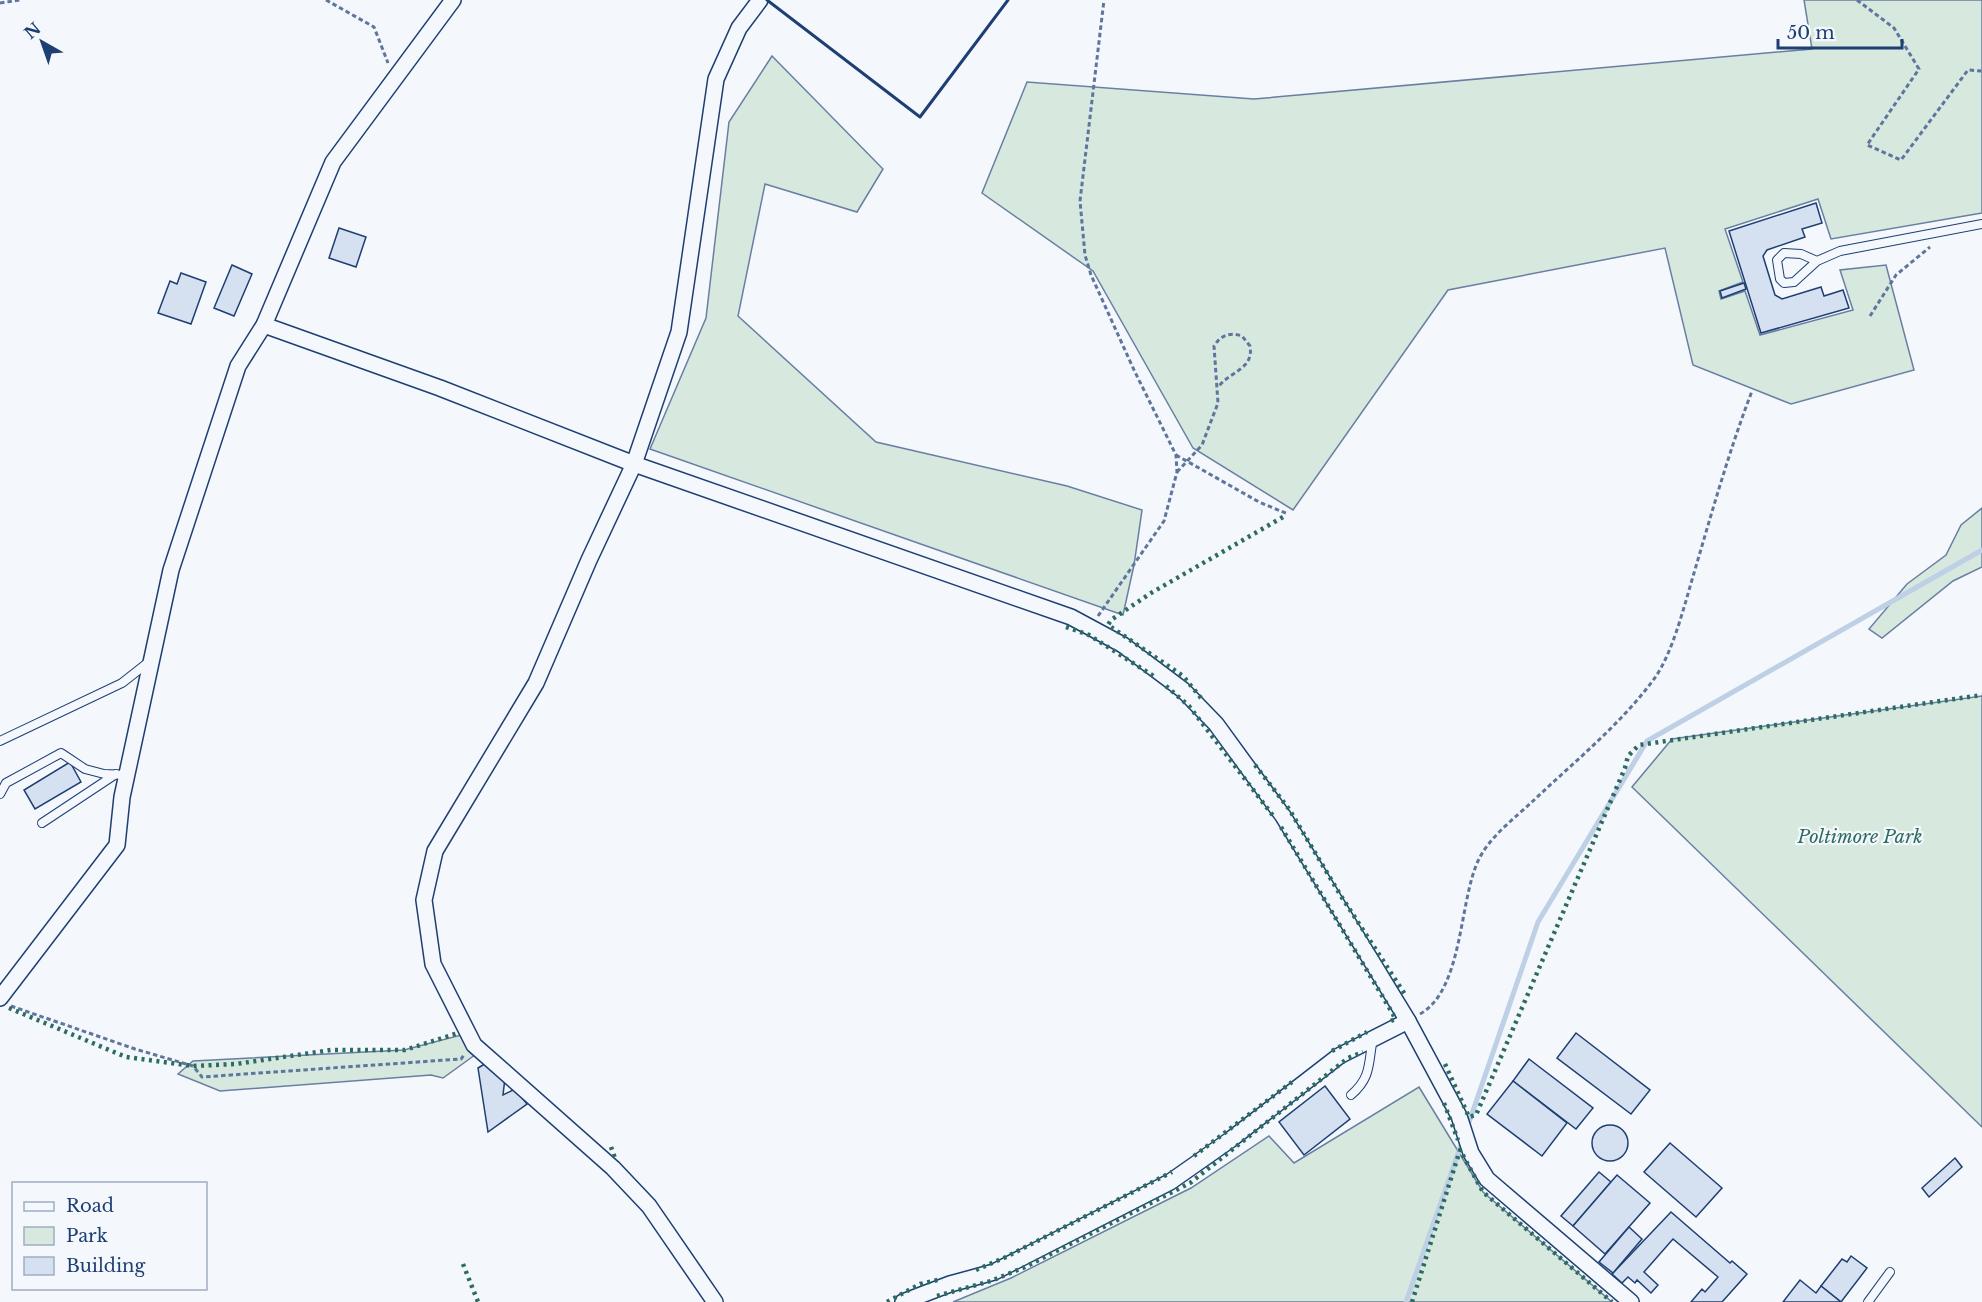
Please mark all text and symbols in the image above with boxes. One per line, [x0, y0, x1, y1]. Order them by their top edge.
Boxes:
north arrow [12, 12, 72, 72]
scale bar [1778, 12, 1902, 50]
text: N [20, 18, 45, 43]
text: 50 m [1787, 22, 1835, 44]
park label: Poltimore Park [1796, 826, 1923, 848]
legend [12, 1182, 207, 1290]
text: Road [66, 1195, 114, 1217]
text: Park [66, 1225, 108, 1247]
text: Building [66, 1255, 145, 1277]

